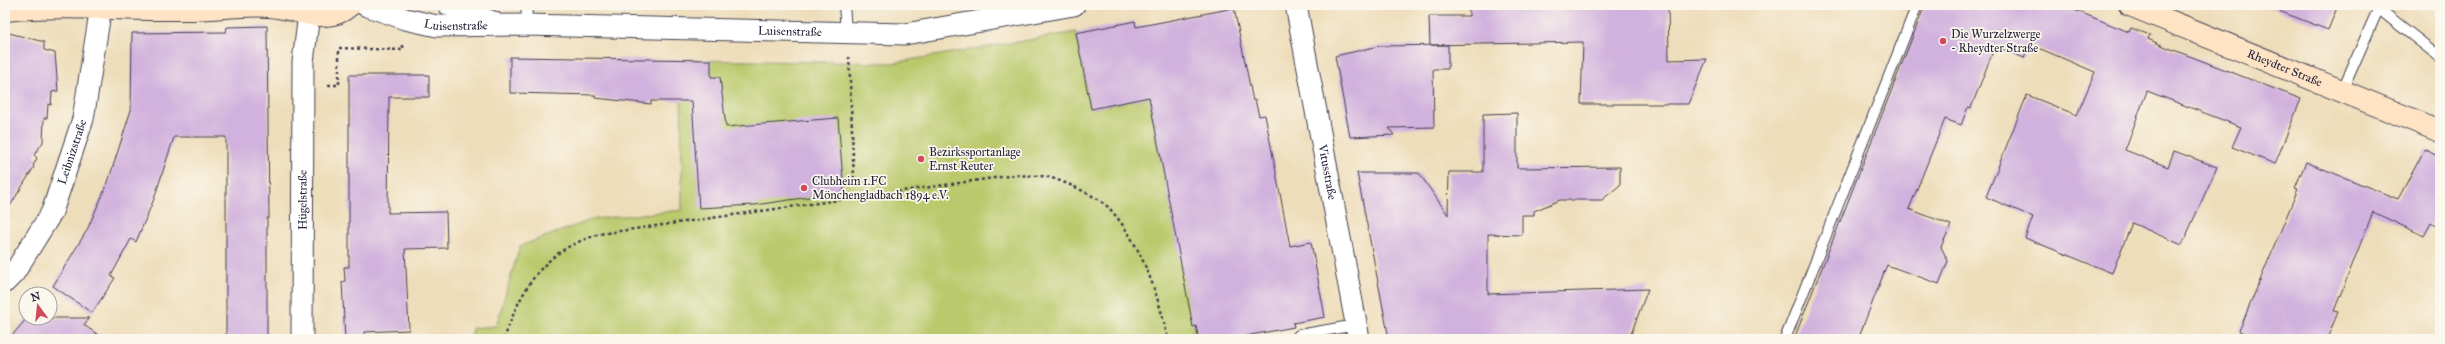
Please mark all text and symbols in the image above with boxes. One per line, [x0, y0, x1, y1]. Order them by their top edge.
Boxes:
street label: Luisenstraße [423, 16, 488, 33]
street label: Luisenstraße [758, 24, 822, 39]
place label: Die Wurzelzwerge - Rheydter Straße [1951, 27, 2041, 55]
marker: Die Wurzelzwerge - Rheydter Straße [1938, 36, 1948, 46]
street label: Rheydter Straße [2245, 46, 2324, 89]
street label: Leibnizstraße [55, 117, 89, 186]
street label: Vitusstraße [1315, 142, 1340, 201]
place label: Bezirkssportanlage Ernst Reuter [929, 145, 1021, 173]
marker: Bezirkssportanlage Ernst Reuter [916, 154, 926, 164]
street label: Hügelstraße [295, 170, 310, 230]
place label: Clubheim 1.FC Mönchengladbach 1894 e.V. [812, 174, 949, 203]
marker: Clubheim 1.FC Mönchengladbach 1894 e.V. [799, 183, 809, 193]
north arrow [18, 286, 58, 326]
text: N [29, 289, 42, 304]

